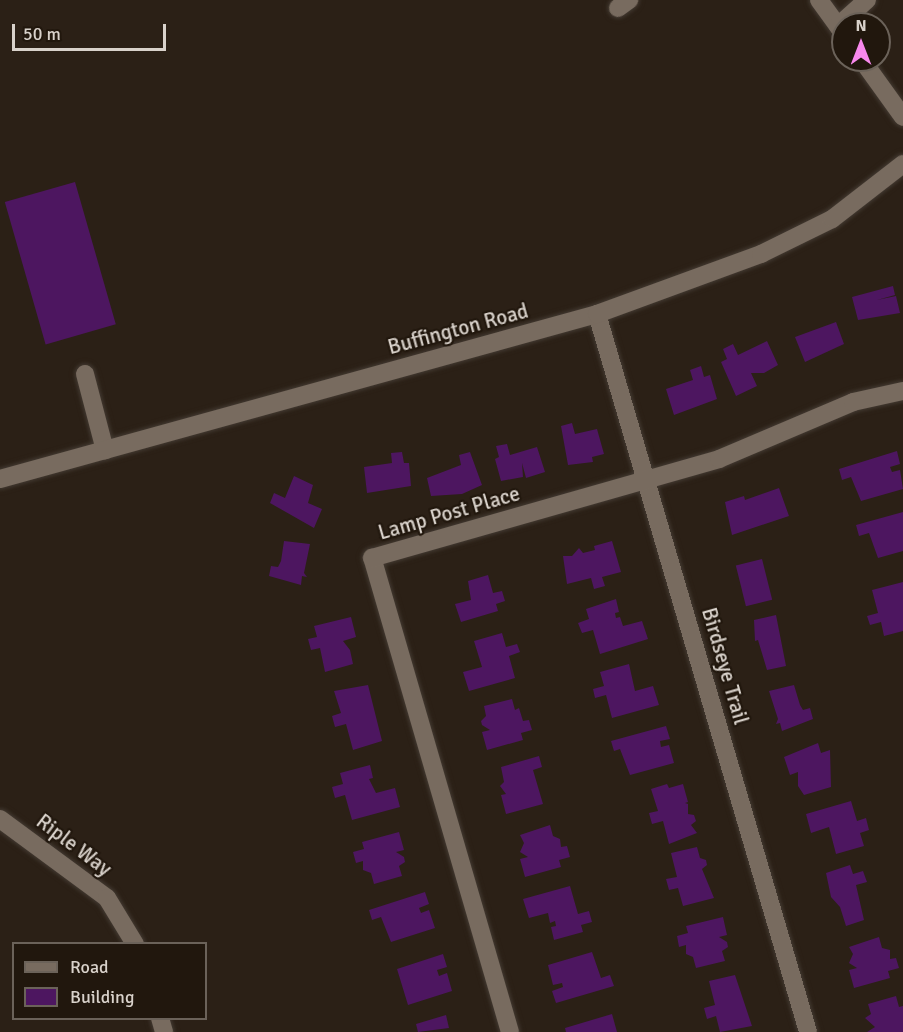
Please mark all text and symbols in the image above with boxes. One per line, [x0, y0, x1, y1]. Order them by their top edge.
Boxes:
scale bar [15, 12, 170, 50]
north arrow [831, 12, 891, 72]
text: N [855, 16, 867, 36]
text: 50 m [23, 23, 61, 45]
street label: Buffington Road [385, 298, 531, 360]
street label: Lamp Post Place [375, 481, 523, 545]
street label: Birdseye Trail [696, 605, 754, 727]
street label: Riple Way [31, 809, 117, 881]
legend [12, 942, 207, 1020]
text: Road [70, 956, 109, 978]
text: Building [70, 986, 134, 1008]

